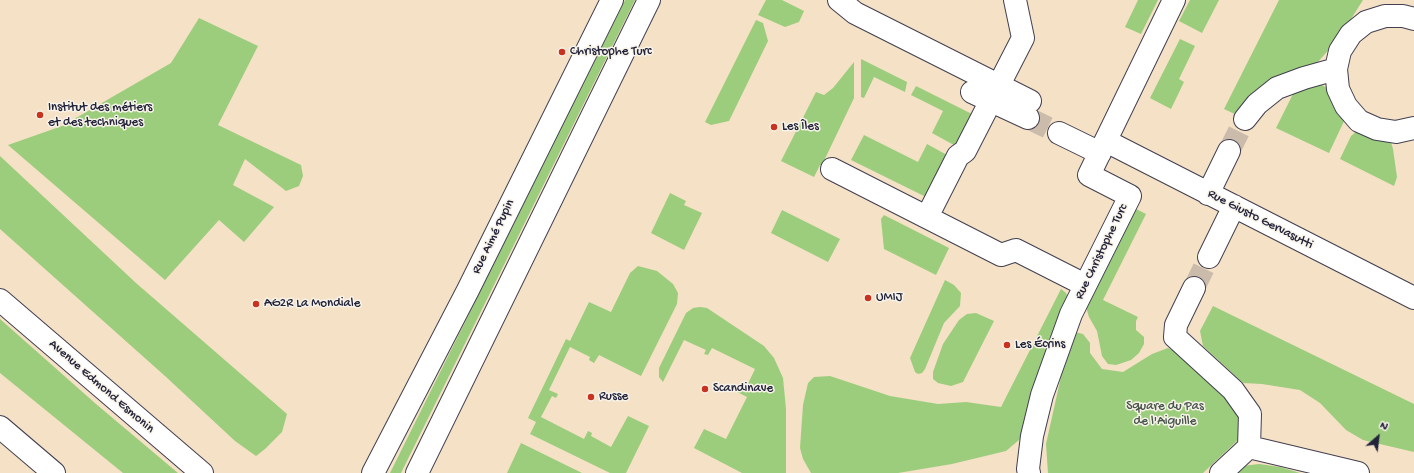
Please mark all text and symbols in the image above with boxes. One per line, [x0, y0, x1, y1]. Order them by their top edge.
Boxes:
place label: Christophe Turc [570, 44, 652, 60]
marker: Christophe Turc [557, 47, 567, 57]
place label: Institut des métiers et des techniques [48, 100, 152, 131]
marker: Institut des métiers et des techniques [35, 110, 45, 120]
place label: Les Îles [782, 119, 819, 135]
marker: Les Îles [769, 122, 779, 132]
street label: Rue Giusto Gervasutti [1205, 187, 1315, 253]
street label: Rue Aimé Pupin [469, 197, 519, 277]
street label: Rue Christophe Turc [1072, 202, 1132, 302]
place label: UMIJ [876, 290, 903, 306]
marker: UMIJ [863, 293, 873, 303]
place label: AG2R La Mondiale [264, 296, 360, 312]
marker: AG2R La Mondiale [251, 299, 261, 309]
street label: Avenue Edmond Esmonin [45, 337, 157, 437]
place label: Les Écrins [1015, 337, 1065, 353]
marker: Les Écrins [1002, 340, 1012, 350]
place label: Scandinave [713, 381, 773, 397]
marker: Scandinave [700, 384, 710, 394]
place label: Russe [599, 389, 628, 405]
marker: Russe [586, 392, 596, 402]
park label: Square du Pas de l'Aiguille [1126, 399, 1204, 430]
north arrow [1358, 417, 1398, 457]
text: N [1378, 419, 1390, 433]

